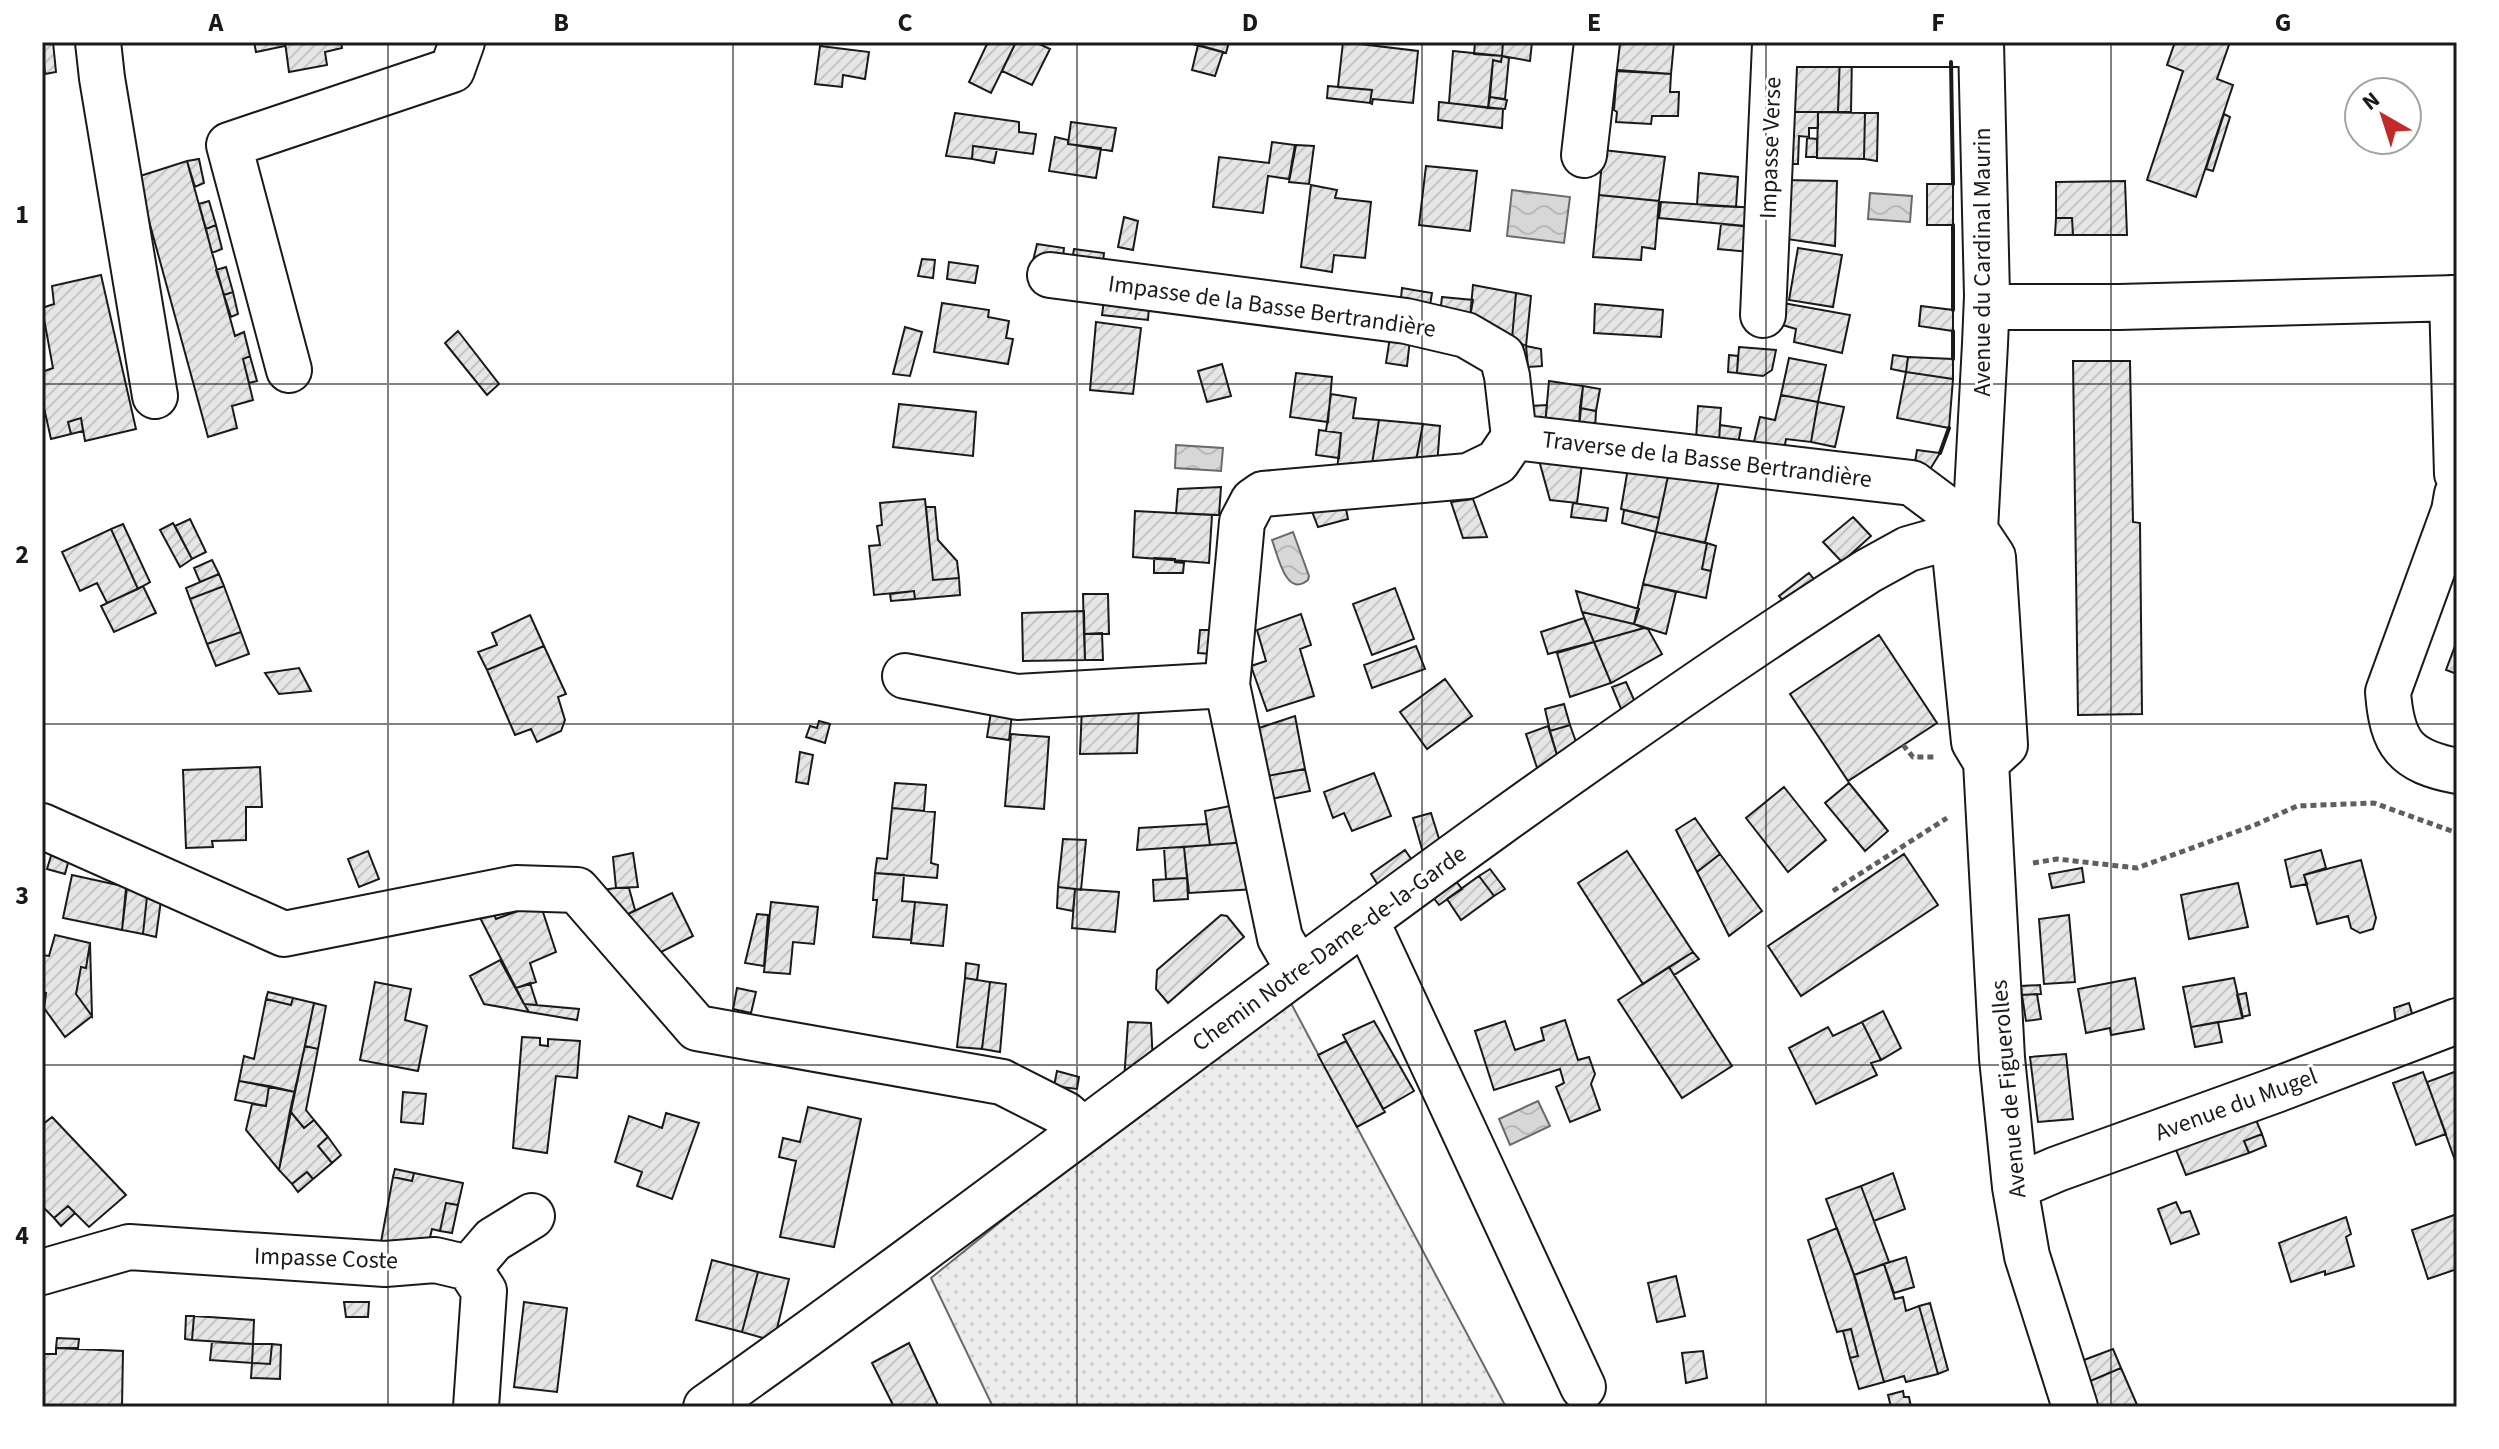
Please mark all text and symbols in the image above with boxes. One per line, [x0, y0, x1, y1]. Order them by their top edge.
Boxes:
text: A [208, 4, 225, 41]
text: B [553, 4, 569, 41]
text: C [897, 4, 913, 41]
text: D [1242, 4, 1258, 41]
text: E [1587, 4, 1601, 41]
text: F [1931, 4, 1945, 41]
text: G [2275, 4, 2291, 41]
street label: Impasse Verse [1751, 76, 1790, 220]
north arrow [2343, 76, 2423, 156]
text: N [2355, 84, 2387, 118]
street label: Avenue du Cardinal Maurin [1965, 127, 2000, 397]
text: 1 [15, 196, 29, 233]
street label: Impasse de la Basse Bertrandière [1106, 266, 1438, 347]
street label: Traverse de la Basse Bertrandière [1540, 422, 1874, 497]
text: 2 [15, 536, 29, 573]
street label: Chemin Notre-Dame-de-la-Garde [1185, 837, 1474, 1060]
text: 3 [15, 877, 29, 914]
street label: Avenue de Figuerolles [1982, 978, 2035, 1200]
street label: Avenue du Mugel [2150, 1059, 2322, 1150]
text: 4 [15, 1217, 29, 1254]
street label: Impasse Coste [253, 1238, 399, 1279]

